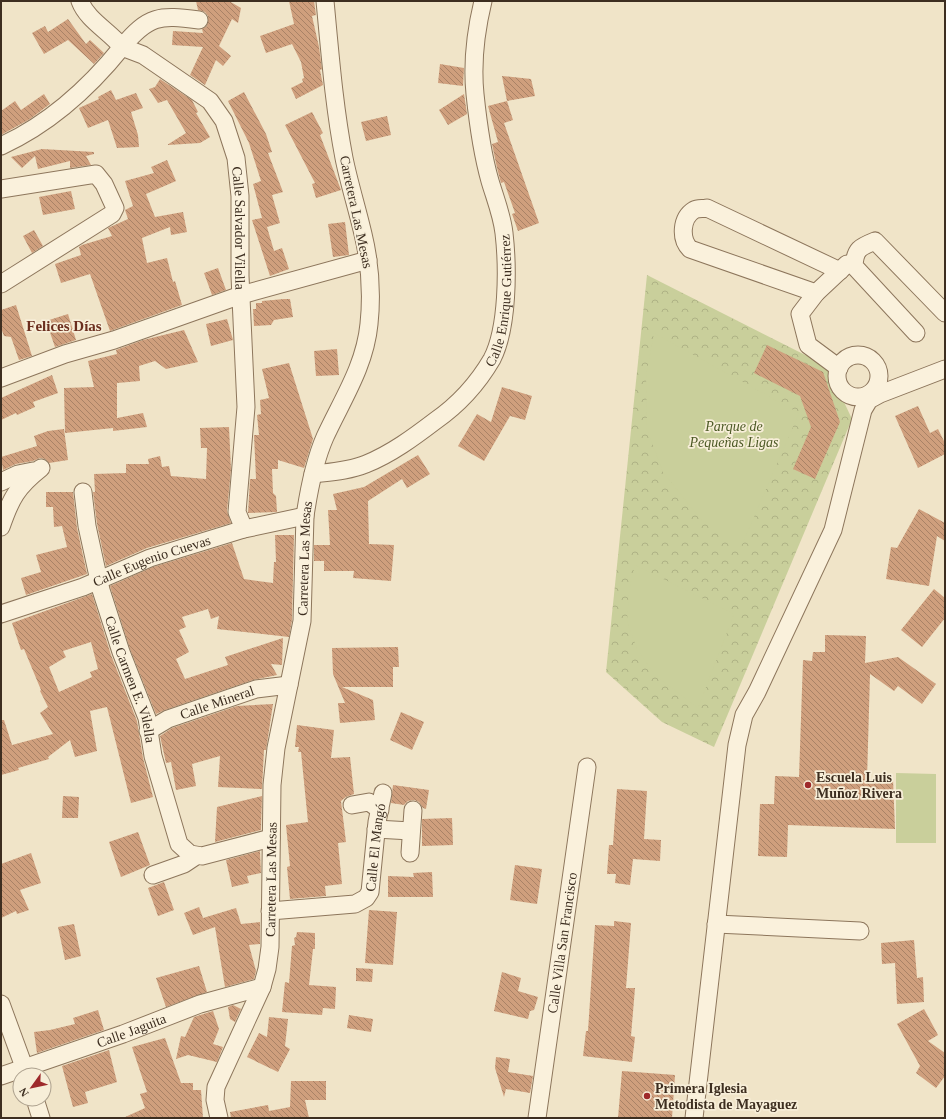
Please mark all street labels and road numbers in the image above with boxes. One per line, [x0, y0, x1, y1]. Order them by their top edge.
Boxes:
street label: Carretera Las Mesas [337, 154, 375, 270]
street label: Calle Salvador Vilella [229, 166, 248, 291]
street label: Calle Enrique Gutiérrez [482, 234, 514, 369]
street label: Carretera Las Mesas [295, 500, 315, 616]
street label: Calle Eugenio Cuevas [91, 532, 212, 589]
street label: Calle Carmen E. Vilella [102, 614, 158, 745]
street label: Calle Mineral [178, 683, 256, 722]
street label: Calle El Mangó [363, 802, 388, 892]
street label: Carretera Las Mesas [263, 822, 279, 937]
street label: Calle Villa San Francisco [544, 871, 579, 1014]
street label: Calle Jaguita [95, 1010, 169, 1050]

